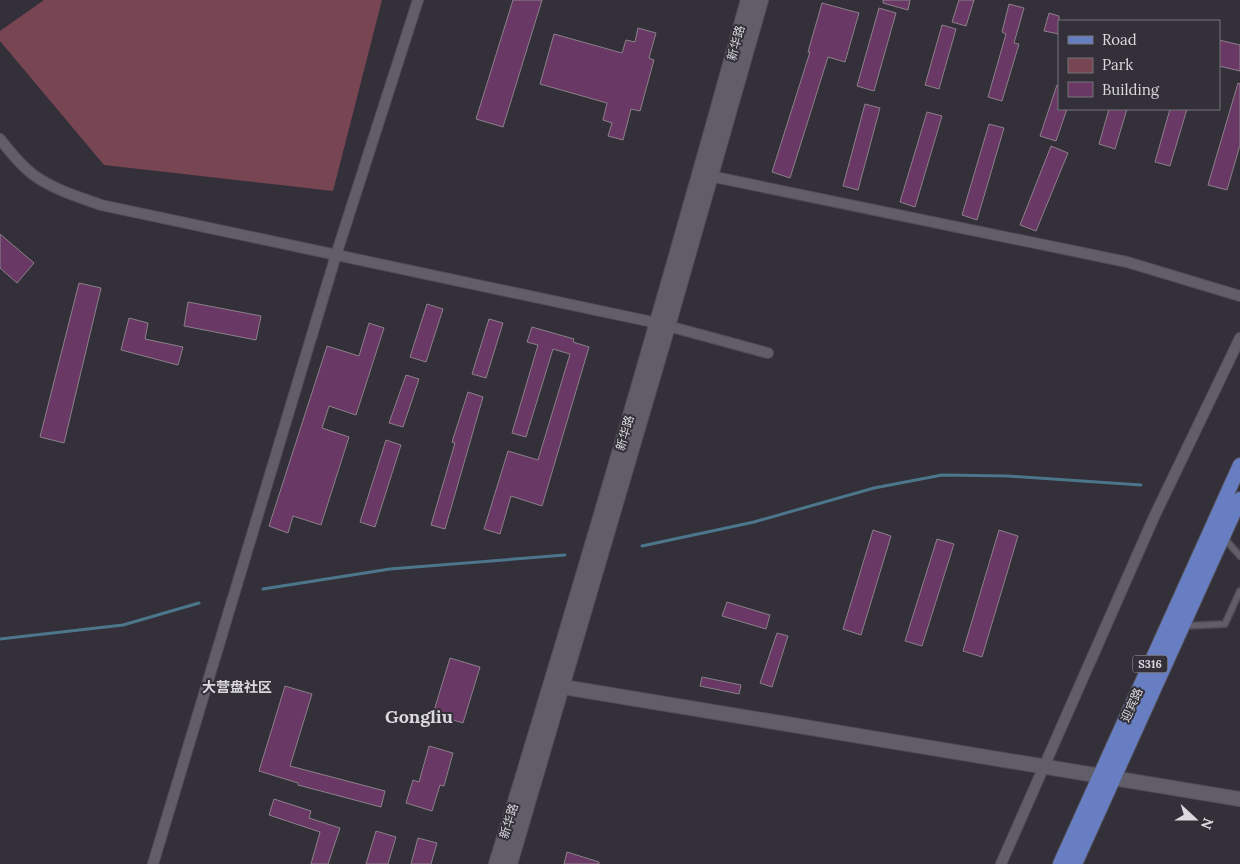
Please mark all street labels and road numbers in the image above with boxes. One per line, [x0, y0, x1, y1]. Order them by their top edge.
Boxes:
street label: 新华路 [724, 24, 747, 62]
street label: 新华路 [612, 413, 637, 452]
road number: S316 [1132, 656, 1168, 672]
street label: 迎宾路 [1117, 685, 1146, 724]
street label: 新华路 [496, 801, 521, 840]

